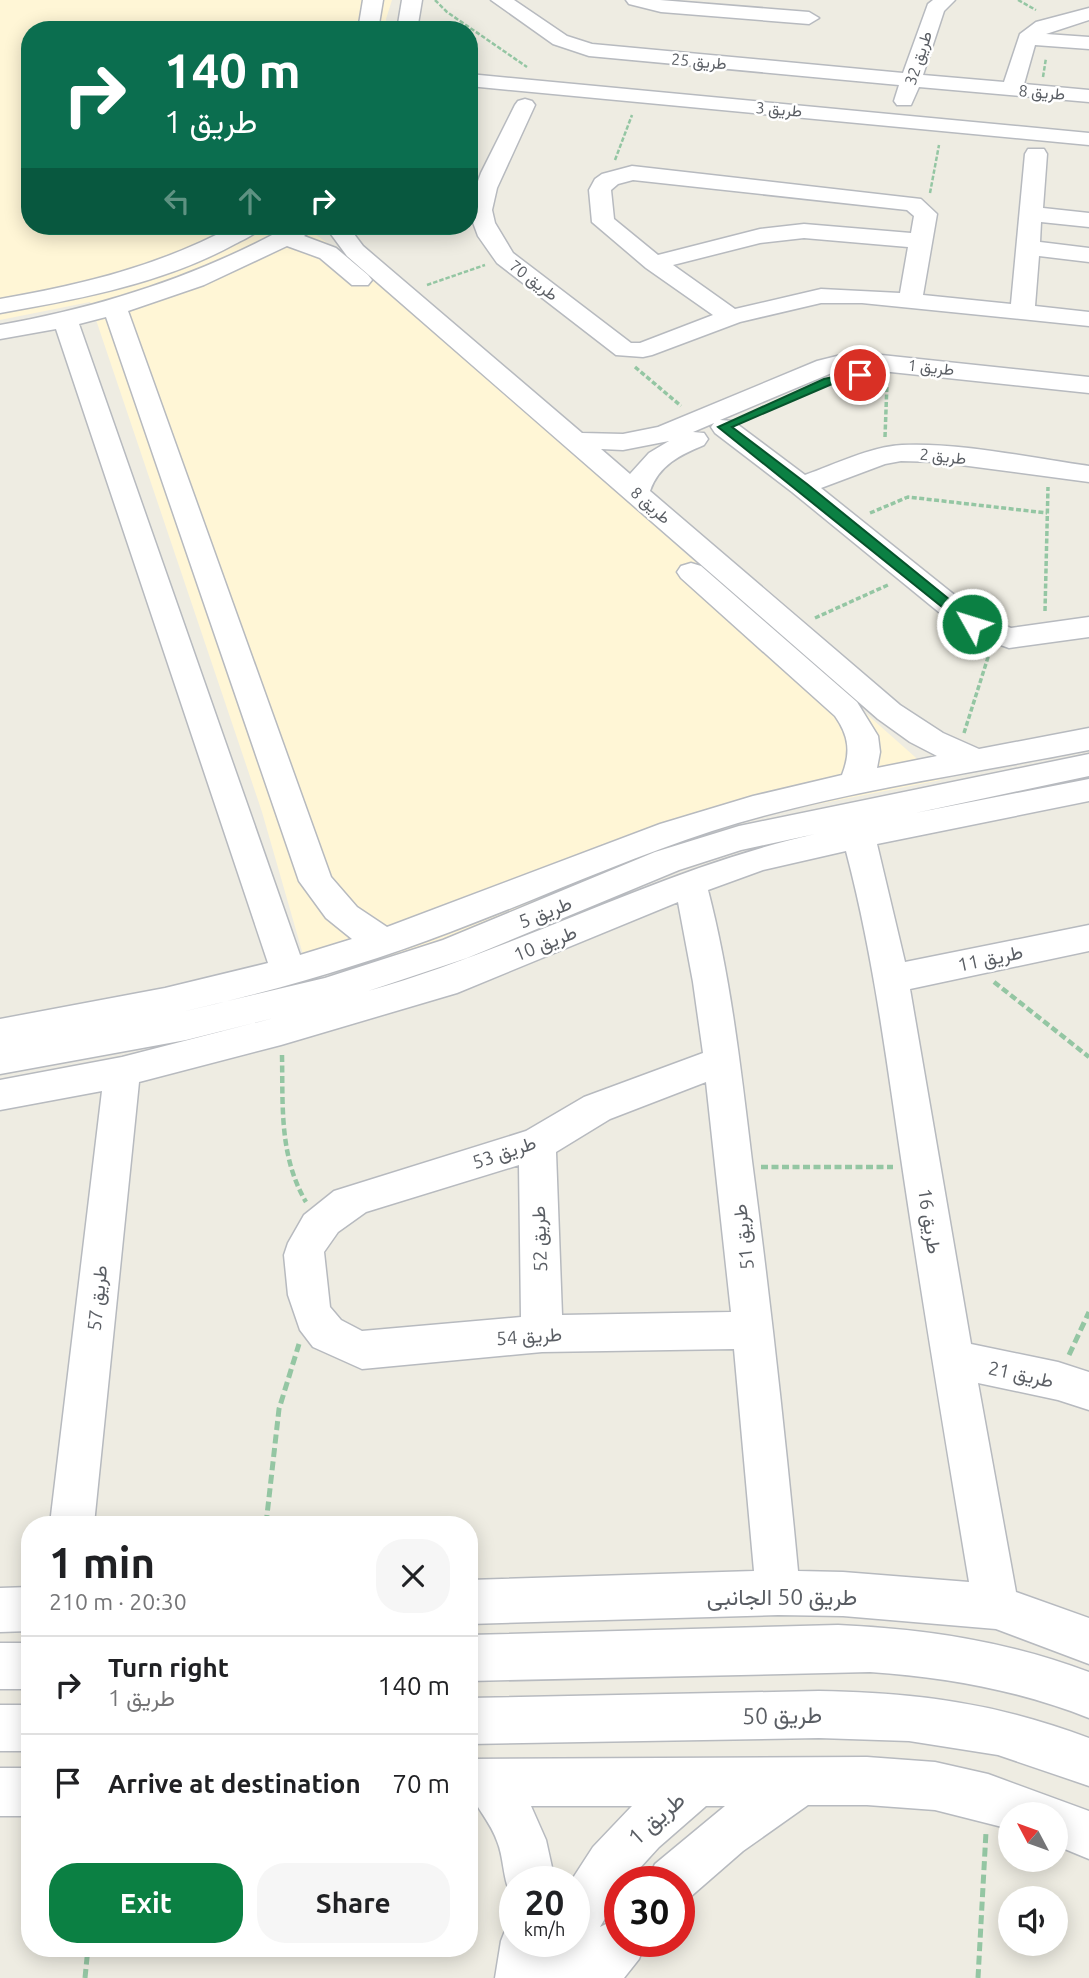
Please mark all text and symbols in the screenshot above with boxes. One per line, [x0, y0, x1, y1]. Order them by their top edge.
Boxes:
street label: طريق 32 [901, 29, 937, 88]
text: 140 m [164, 42, 301, 97]
icon: right [49, 49, 140, 140]
street label: طريق 25 [670, 50, 728, 74]
street label: طريق 8 [1018, 81, 1066, 105]
street label: طريق 3 [755, 98, 803, 122]
text: طريق 1 [164, 103, 257, 139]
icon: left [158, 182, 196, 220]
icon: ahead [231, 182, 269, 220]
icon: right [304, 182, 342, 220]
street label: طريق 70 [505, 256, 562, 306]
pin [830, 345, 890, 405]
icon: arrive [841, 356, 879, 394]
street label: طريق 1 [907, 356, 955, 380]
street label: طريق 2 [919, 445, 967, 469]
street label: طريق 8 [626, 483, 674, 529]
position arrow [935, 587, 1009, 661]
street label: طريق 5 [515, 891, 575, 933]
street label: طريق 10 [510, 920, 580, 967]
street label: طريق 11 [955, 940, 1025, 977]
street label: طريق 53 [469, 1131, 539, 1174]
street label: طريق 16 [913, 1187, 946, 1256]
street label: طريق 51 [728, 1203, 759, 1271]
street label: طريق 52 [527, 1206, 552, 1272]
street label: طريق 57 [83, 1264, 112, 1332]
street label: طريق 54 [495, 1323, 563, 1350]
street label: طريق 21 [986, 1356, 1056, 1393]
text: 1 min [49, 1539, 155, 1586]
button: close [376, 1539, 450, 1613]
street label: طريق 50 الجانبى [707, 1584, 857, 1612]
text: 210 m · 20:30 [49, 1589, 187, 1614]
text: Turn right [108, 1653, 229, 1682]
icon: right [49, 1666, 87, 1704]
text: 140 m [378, 1671, 450, 1700]
text: طريق 1 [108, 1685, 175, 1710]
street label: طريق 50 [742, 1702, 822, 1731]
icon: arrive [49, 1764, 87, 1802]
text: Arrive at destination [108, 1769, 361, 1798]
text: 70 m [392, 1769, 450, 1798]
street label: طريق 1 [623, 1786, 691, 1852]
north arrow [998, 1802, 1068, 1872]
map controls [998, 1802, 1068, 1956]
button: Exit [49, 1863, 243, 1943]
button: Share [257, 1863, 450, 1943]
speed limit sign: 30 [604, 1866, 695, 1957]
text: 20 [525, 1882, 564, 1922]
button: sound [998, 1886, 1068, 1956]
text: km/h [524, 1919, 565, 1939]

